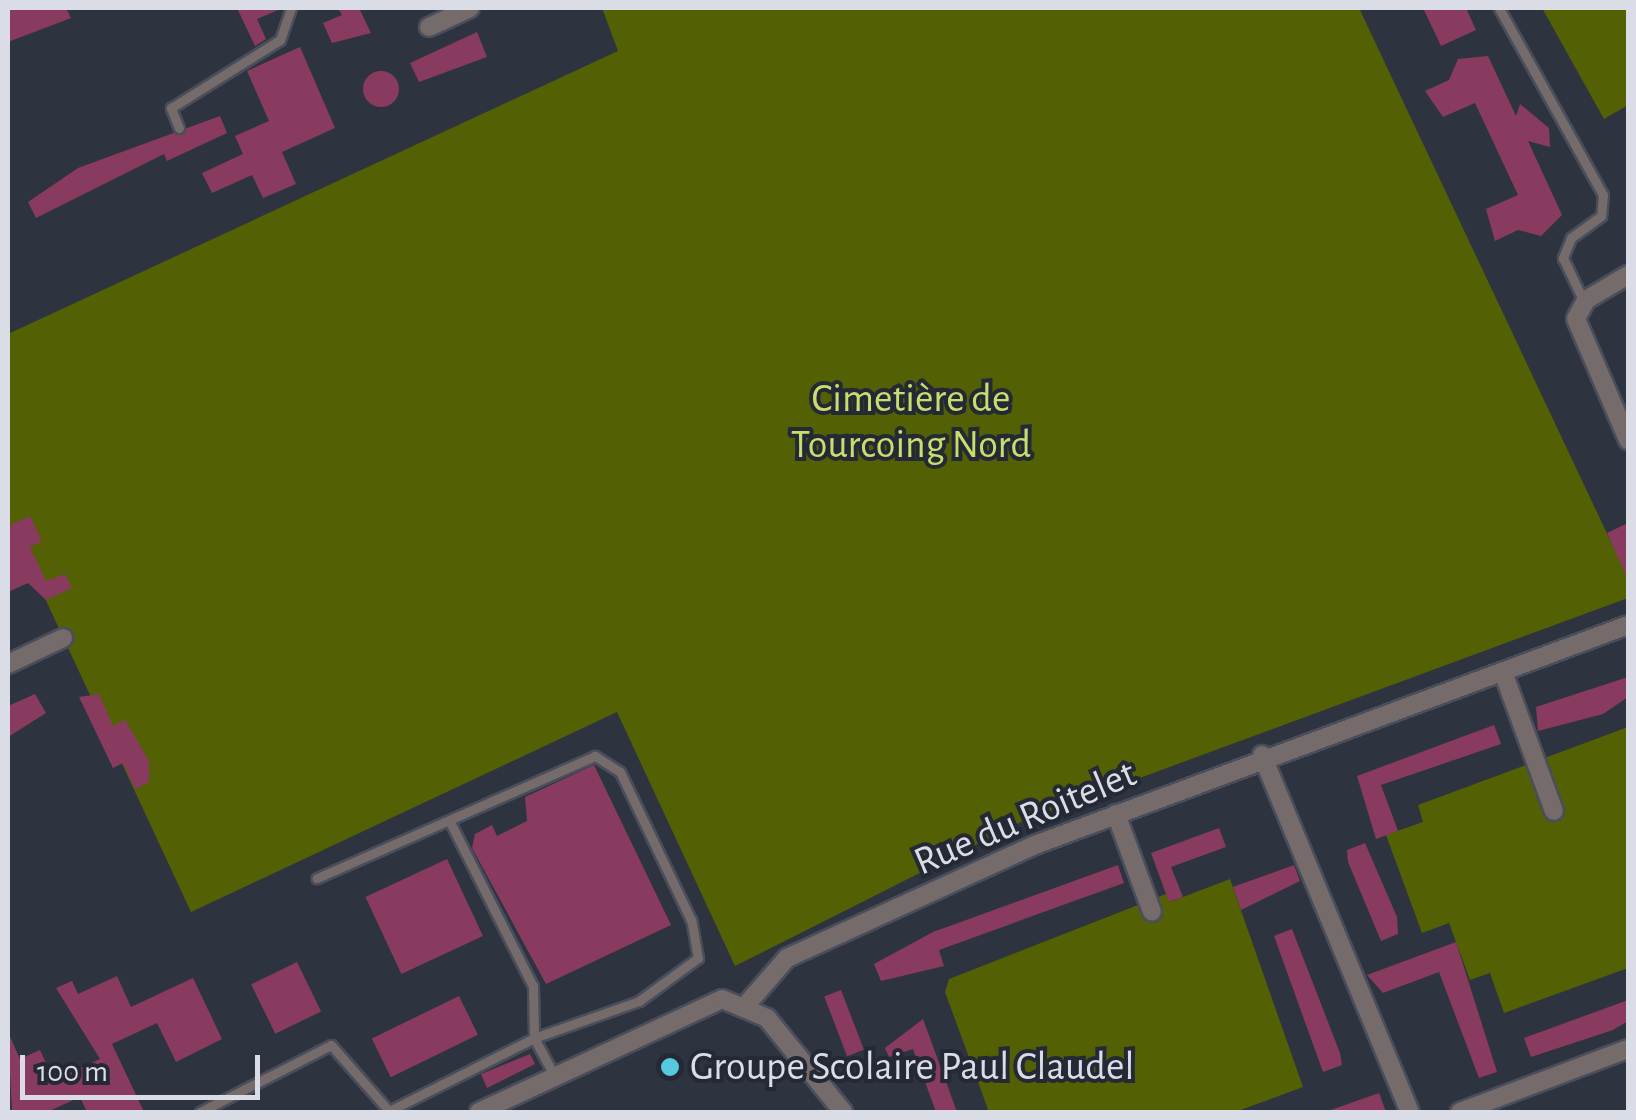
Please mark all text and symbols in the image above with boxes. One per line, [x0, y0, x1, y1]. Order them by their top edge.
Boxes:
park label: Cimetière de Tourcoing Nord [791, 375, 1031, 469]
street label: Rue du Roitelet [907, 750, 1143, 886]
scale bar [25, 1035, 265, 1097]
place label: Groupe Scolaire Paul Claudel [690, 1043, 1134, 1091]
marker: Groupe Scolaire Paul Claudel [659, 1056, 681, 1078]
text: 100 m [37, 1057, 108, 1087]

